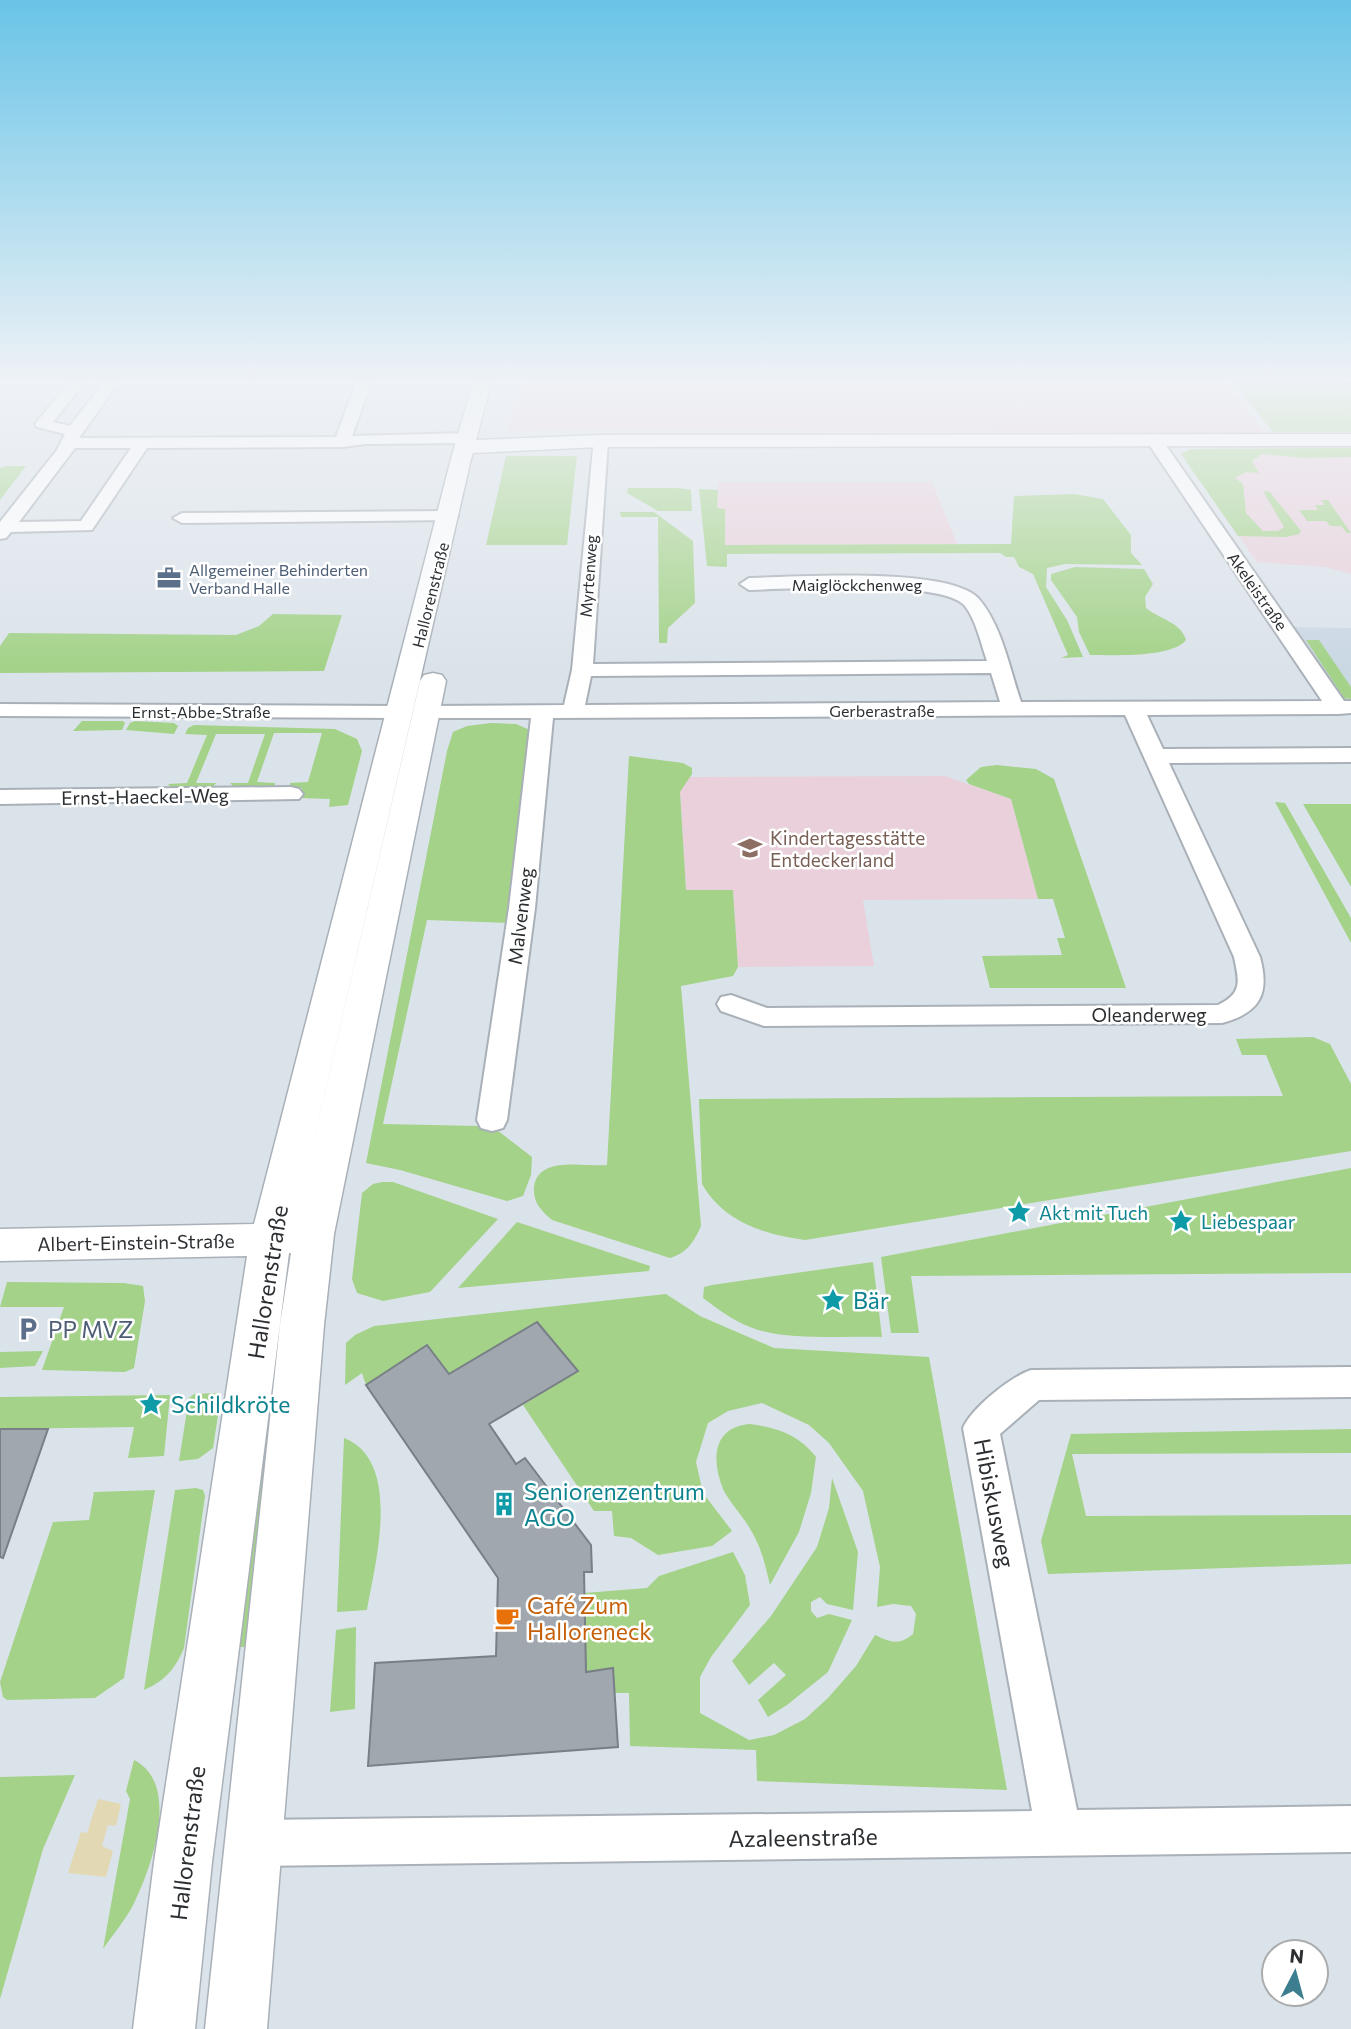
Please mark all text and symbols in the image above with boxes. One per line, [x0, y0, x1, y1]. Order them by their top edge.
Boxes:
street label: Myrtenweg [576, 534, 600, 618]
street label: Hallorenstraße [408, 540, 452, 650]
street label: Akeleistraße [1224, 548, 1292, 634]
place label: Allgemeiner Behinderten Verband Halle [189, 560, 368, 597]
office icon: Allgemeiner Behinderten Verband Halle [155, 564, 183, 592]
street label: Maiglöckchenweg [792, 575, 922, 594]
street label: Gerberastraße [829, 701, 935, 720]
street label: Ernst-Abbe-Straße [132, 702, 270, 721]
street label: Ernst-Haeckel-Weg [61, 783, 229, 809]
place label: Kindertagesstätte Entdeckerland [770, 826, 925, 871]
school or university icon: Kindertagesstätte Entdeckerland [736, 834, 764, 862]
street label: Malvenweg [503, 866, 537, 966]
street label: Oleanderweg [1092, 1003, 1206, 1026]
place icon: Akt mit Tuch [1005, 1198, 1033, 1226]
place label: Akt mit Tuch [1039, 1201, 1148, 1224]
street label: Hallorenstraße [241, 1203, 293, 1361]
place icon: Liebespaar [1167, 1207, 1195, 1235]
place label: Liebespaar [1201, 1210, 1296, 1233]
street label: Albert-Einstein-Straße [37, 1229, 235, 1255]
place icon: Bär [819, 1286, 847, 1314]
place label: Bär [853, 1286, 889, 1314]
parking icon: PP MVZ [14, 1315, 42, 1343]
place label: PP MVZ [48, 1315, 134, 1343]
place icon: Schildkröte [137, 1390, 165, 1418]
place label: Schildkröte [171, 1390, 290, 1418]
street label: Hibiskusweg [969, 1436, 1021, 1570]
place label: Seniorenzentrum AGO [524, 1477, 705, 1531]
building icon: Seniorenzentrum AGO [490, 1490, 518, 1518]
place label: Café Zum Halloreneck [527, 1591, 652, 1645]
cafe icon: Café Zum Halloreneck [493, 1604, 521, 1632]
street label: Hallorenstraße [164, 1764, 210, 1922]
street label: Azaleenstraße [728, 1822, 878, 1852]
north arrow [1260, 1938, 1330, 2008]
text: N [1289, 1943, 1305, 1968]

